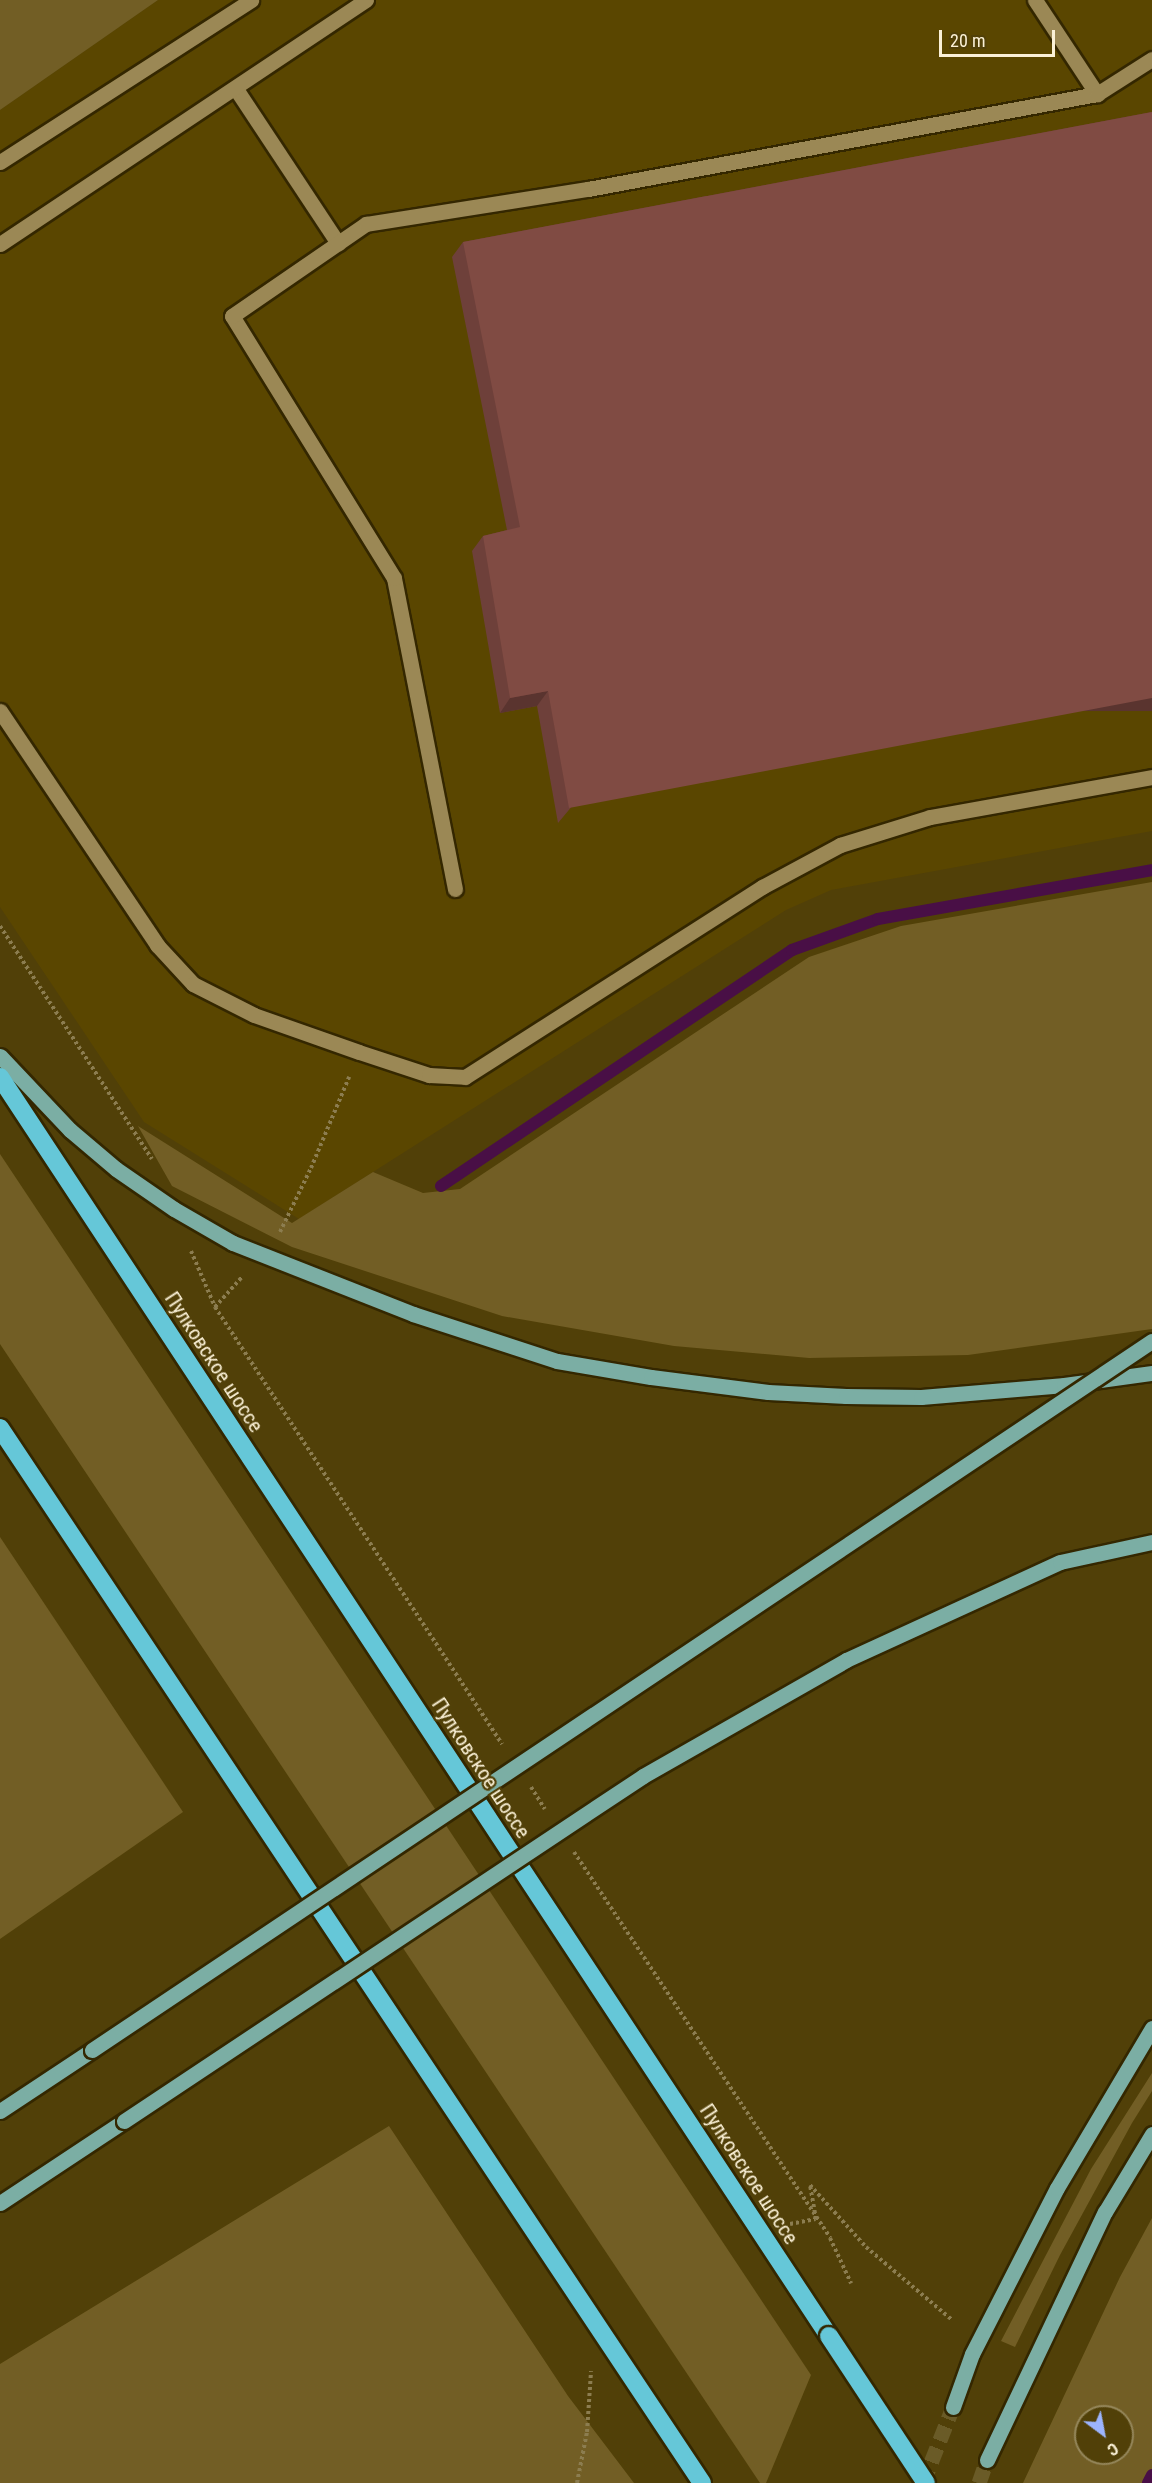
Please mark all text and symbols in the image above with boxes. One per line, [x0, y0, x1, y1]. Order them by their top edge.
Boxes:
scale bar [942, 18, 1058, 56]
text: 20 m [950, 30, 985, 51]
street label: Пулковское шоссе [159, 1287, 269, 1437]
street label: Пулковское шоссе [426, 1693, 536, 1843]
street label: Пулковское шоссе [694, 2099, 804, 2249]
north arrow [1074, 2405, 1134, 2465]
text: С [1104, 2439, 1122, 2459]

